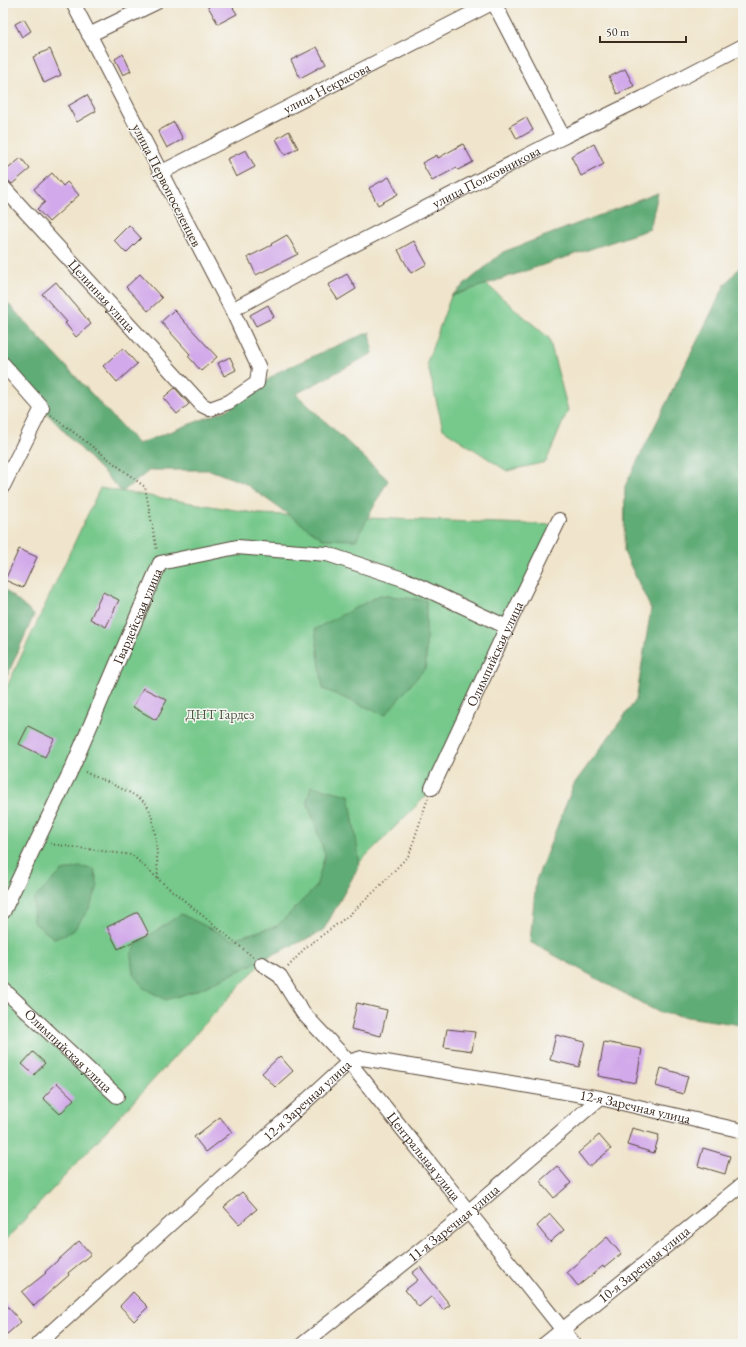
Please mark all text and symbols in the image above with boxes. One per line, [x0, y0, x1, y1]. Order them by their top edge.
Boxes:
scale bar [600, 18, 686, 44]
text: 50 m [606, 24, 630, 40]
street label: улица Некрасова [280, 58, 373, 118]
street label: улица Первопоселенцев [128, 120, 206, 250]
street label: улица Полковникова [429, 141, 544, 212]
street label: Целинная улица [64, 255, 140, 336]
street label: Гвардейская улица [109, 565, 166, 667]
street label: Олимпийская улица [462, 598, 527, 710]
park label: ДНТ Гардез [186, 705, 254, 723]
street label: Олимпийская улица [21, 1005, 117, 1097]
street label: 12-я Заречная улица [259, 1055, 355, 1145]
street label: 12-я Заречная улица [579, 1086, 693, 1128]
street label: Центральная улица [383, 1108, 465, 1205]
street label: 11-я Заречная улица [404, 1180, 503, 1266]
street label: 10-я Заречная улица [594, 1221, 694, 1307]

